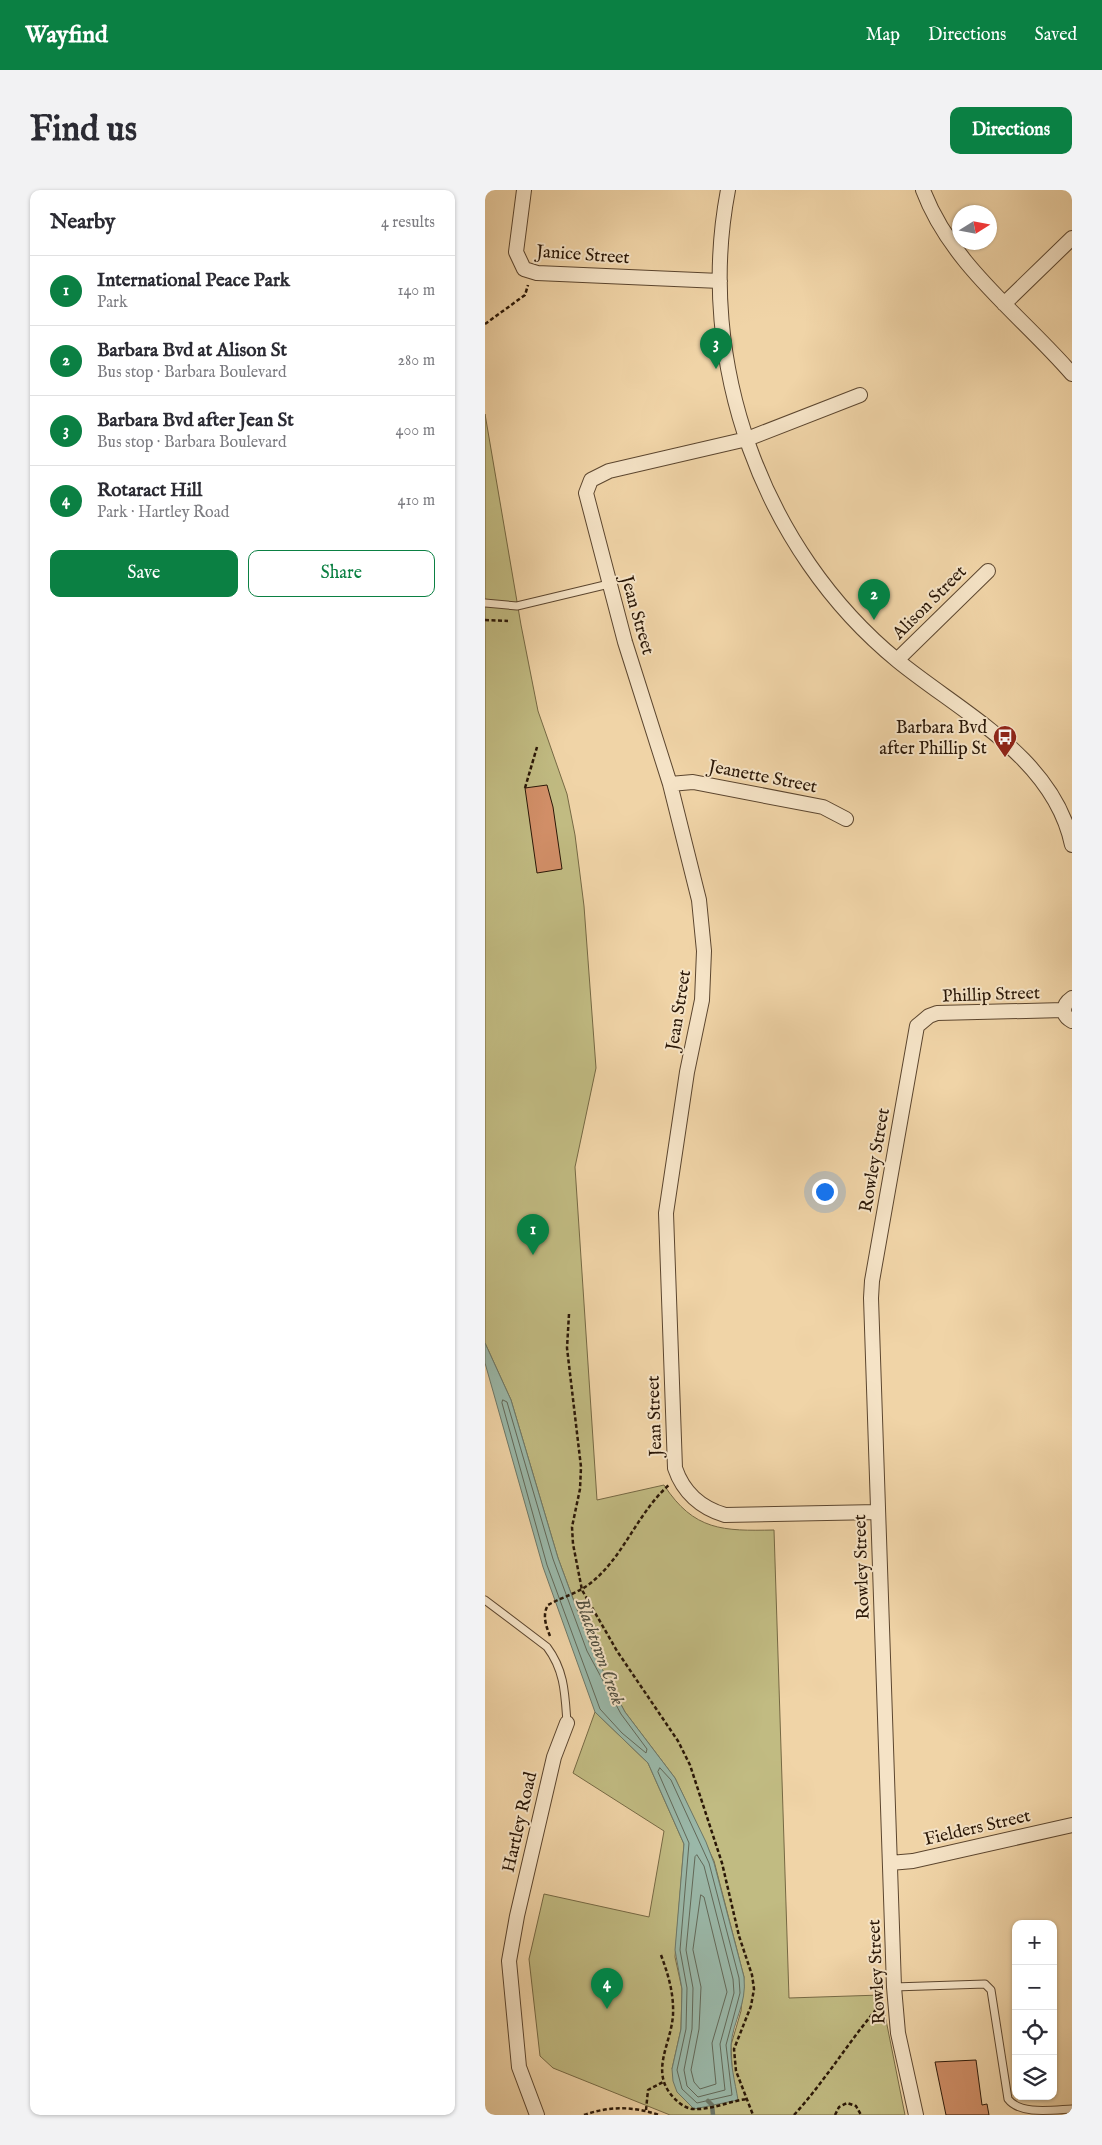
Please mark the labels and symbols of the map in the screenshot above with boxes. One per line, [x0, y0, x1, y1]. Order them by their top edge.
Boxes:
north arrow [952, 205, 997, 250]
street label: Janice Street [533, 241, 630, 270]
pin: 3 [700, 328, 732, 369]
street label: Alison Street [887, 561, 972, 646]
street label: Jean Street [614, 571, 659, 658]
pin: 2 [858, 579, 890, 620]
place label: Barbara Bvd after Phillip St [879, 717, 987, 761]
bus stop icon: Barbara Bvd after Phillip St [992, 724, 1018, 758]
street label: Jeanette Street [705, 755, 819, 799]
street label: Jean Street [661, 968, 697, 1054]
street label: Phillip Street [942, 982, 1040, 1009]
street label: Rowley Street [855, 1106, 896, 1214]
your location [812, 1179, 838, 1205]
pin: 1 [517, 1214, 549, 1255]
street label: Jean Street [643, 1375, 668, 1459]
street label: Rowley Street [849, 1514, 876, 1620]
water label: Blacktown Creek [569, 1595, 630, 1709]
street label: Hartley Road [498, 1769, 543, 1875]
street label: Fielders Street [922, 1805, 1033, 1852]
street label: Rowley Street [863, 1919, 892, 2025]
pin: 4 [591, 1968, 623, 2009]

